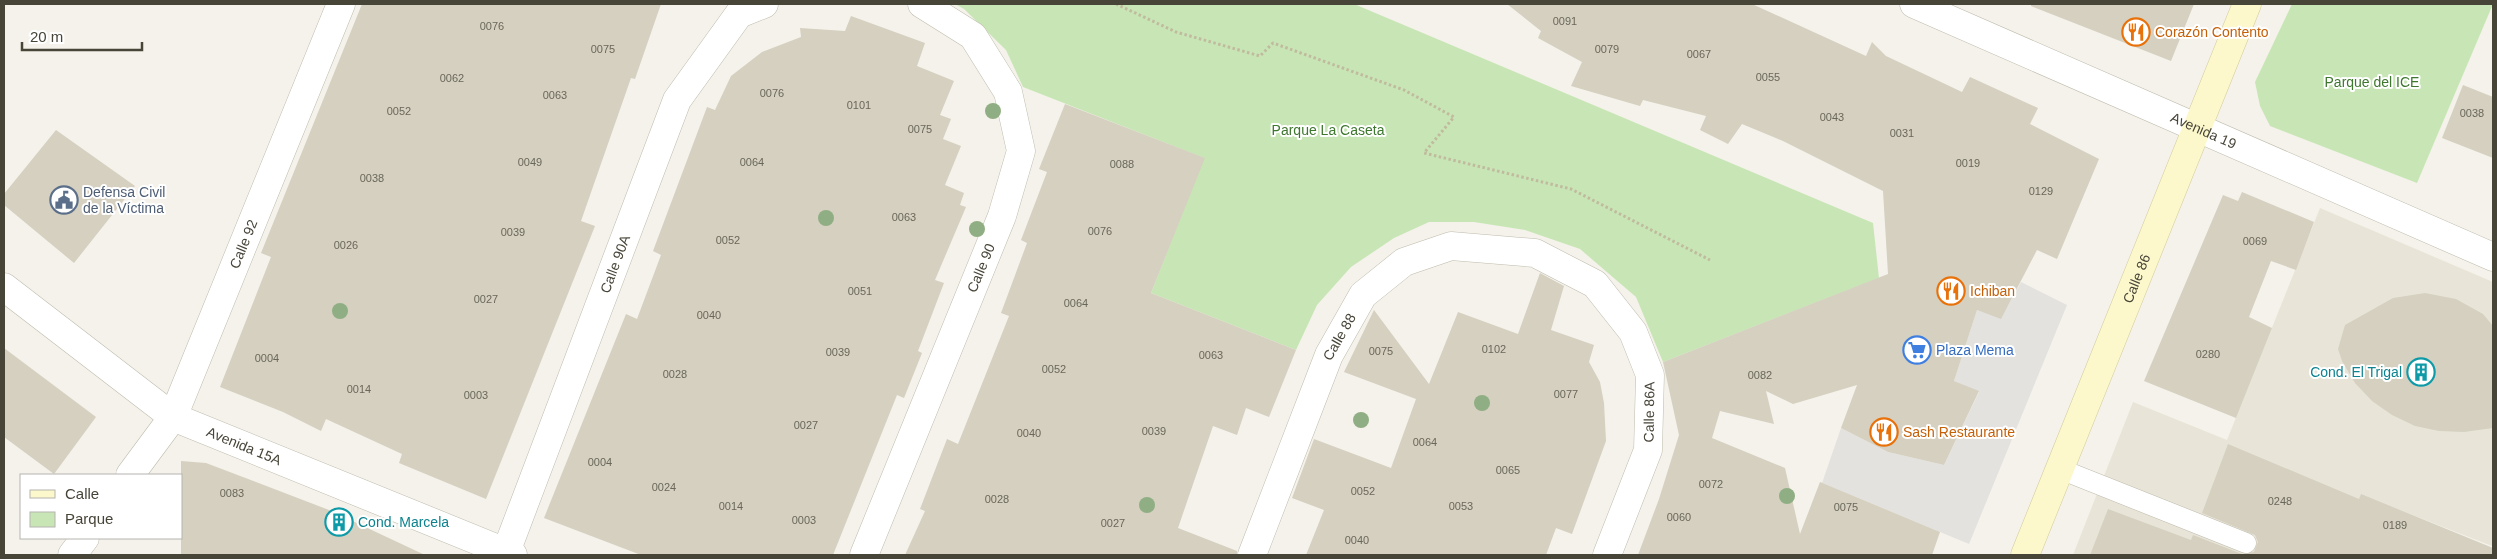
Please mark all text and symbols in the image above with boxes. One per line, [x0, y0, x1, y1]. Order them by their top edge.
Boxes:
house number: 0091 [1553, 15, 1577, 27]
restaurant icon: Corazón Contento [2121, 17, 2151, 47]
scale bar [22, 20, 142, 52]
house number: 0076 [480, 20, 504, 32]
place label: Corazón Contento [2155, 24, 2269, 40]
text: 20 m [30, 28, 63, 45]
house number: 0075 [591, 43, 615, 55]
house number: 0079 [1595, 43, 1619, 55]
house number: 0067 [1687, 48, 1711, 60]
house number: 0055 [1756, 71, 1780, 83]
house number: 0062 [440, 72, 464, 84]
park label: Parque del ICE [2325, 74, 2419, 90]
house number: 0076 [760, 87, 784, 99]
house number: 0063 [543, 89, 567, 101]
house number: 0101 [847, 99, 871, 111]
house number: 0052 [387, 105, 411, 117]
house number: 0038 [2460, 107, 2484, 119]
street label: Avenida 19 [2168, 109, 2239, 152]
house number: 0043 [1820, 111, 1844, 123]
park label: Parque La Caseta [1272, 122, 1385, 138]
house number: 0075 [908, 123, 932, 135]
house number: 0031 [1890, 127, 1914, 139]
house number: 0049 [518, 156, 542, 168]
house number: 0064 [740, 156, 764, 168]
house number: 0019 [1956, 157, 1980, 169]
house number: 0088 [1110, 158, 1134, 170]
house number: 0038 [360, 172, 384, 184]
place label: Defensa Civil de la Víctima [83, 184, 165, 216]
public building icon: Defensa Civil de la Víctima [49, 185, 79, 215]
house number: 0129 [2029, 185, 2053, 197]
house number: 0063 [892, 211, 916, 223]
street label: Calle 92 [226, 217, 261, 271]
house number: 0076 [1088, 225, 1112, 237]
house number: 0039 [501, 226, 525, 238]
street label: Calle 90A [597, 232, 633, 295]
house number: 0052 [716, 234, 740, 246]
house number: 0069 [2243, 235, 2267, 247]
house number: 0026 [334, 239, 358, 251]
street label: Calle 90 [964, 241, 998, 295]
street label: Calle 86 [2119, 252, 2153, 305]
restaurant icon: Ichiban [1936, 276, 1966, 306]
place label: Ichiban [1970, 283, 2015, 299]
house number: 0051 [848, 285, 872, 297]
house number: 0027 [474, 293, 498, 305]
house number: 0064 [1064, 297, 1088, 309]
house number: 0040 [697, 309, 721, 321]
street label: Calle 88 [1320, 310, 1359, 363]
supermarket icon: Plaza Mema [1902, 335, 1932, 365]
place label: Plaza Mema [1936, 342, 2014, 358]
house number: 0102 [1482, 343, 1506, 355]
house number: 0075 [1369, 345, 1393, 357]
house number: 0039 [826, 346, 850, 358]
house number: 0280 [2196, 348, 2220, 360]
house number: 0063 [1199, 349, 1223, 361]
house number: 0004 [255, 352, 279, 364]
building icon: Cond. El Trigal [2406, 357, 2436, 387]
house number: 0052 [1042, 363, 1066, 375]
place label: Cond. El Trigal [2310, 364, 2402, 380]
house number: 0028 [663, 368, 687, 380]
house number: 0082 [1748, 369, 1772, 381]
street label: Calle 86A [1640, 381, 1658, 442]
house number: 0014 [347, 383, 371, 395]
house number: 0077 [1554, 388, 1578, 400]
house number: 0003 [464, 389, 488, 401]
restaurant icon: Sash Restaurante [1869, 417, 1899, 447]
house number: 0027 [794, 419, 818, 431]
street label: Avenida 15A [204, 424, 284, 468]
place label: Sash Restaurante [1903, 424, 2015, 440]
house number: 0039 [1142, 425, 1166, 437]
house number: 0040 [1017, 427, 1041, 439]
house number: 0064 [1413, 436, 1437, 448]
house number: 0004 [588, 456, 612, 468]
house number: 0065 [1496, 464, 1520, 476]
legend [20, 474, 182, 539]
house number: 0072 [1699, 478, 1723, 490]
house number: 0024 [652, 481, 676, 493]
text: Calle [65, 485, 99, 502]
house number: 0052 [1351, 485, 1375, 497]
house number: 0083 [220, 487, 244, 499]
house number: 0028 [985, 493, 1009, 505]
house number: 0248 [2268, 495, 2292, 507]
house number: 0014 [719, 500, 743, 512]
house number: 0053 [1449, 500, 1473, 512]
house number: 0075 [1834, 501, 1858, 513]
building icon: Cond. Marcela [324, 507, 354, 537]
text: Parque [65, 510, 113, 527]
house number: 0060 [1667, 511, 1691, 523]
place label: Cond. Marcela [358, 514, 449, 530]
house number: 0003 [792, 514, 816, 526]
house number: 0027 [1101, 517, 1125, 529]
house number: 0189 [2383, 519, 2407, 531]
house number: 0040 [1345, 534, 1369, 546]

